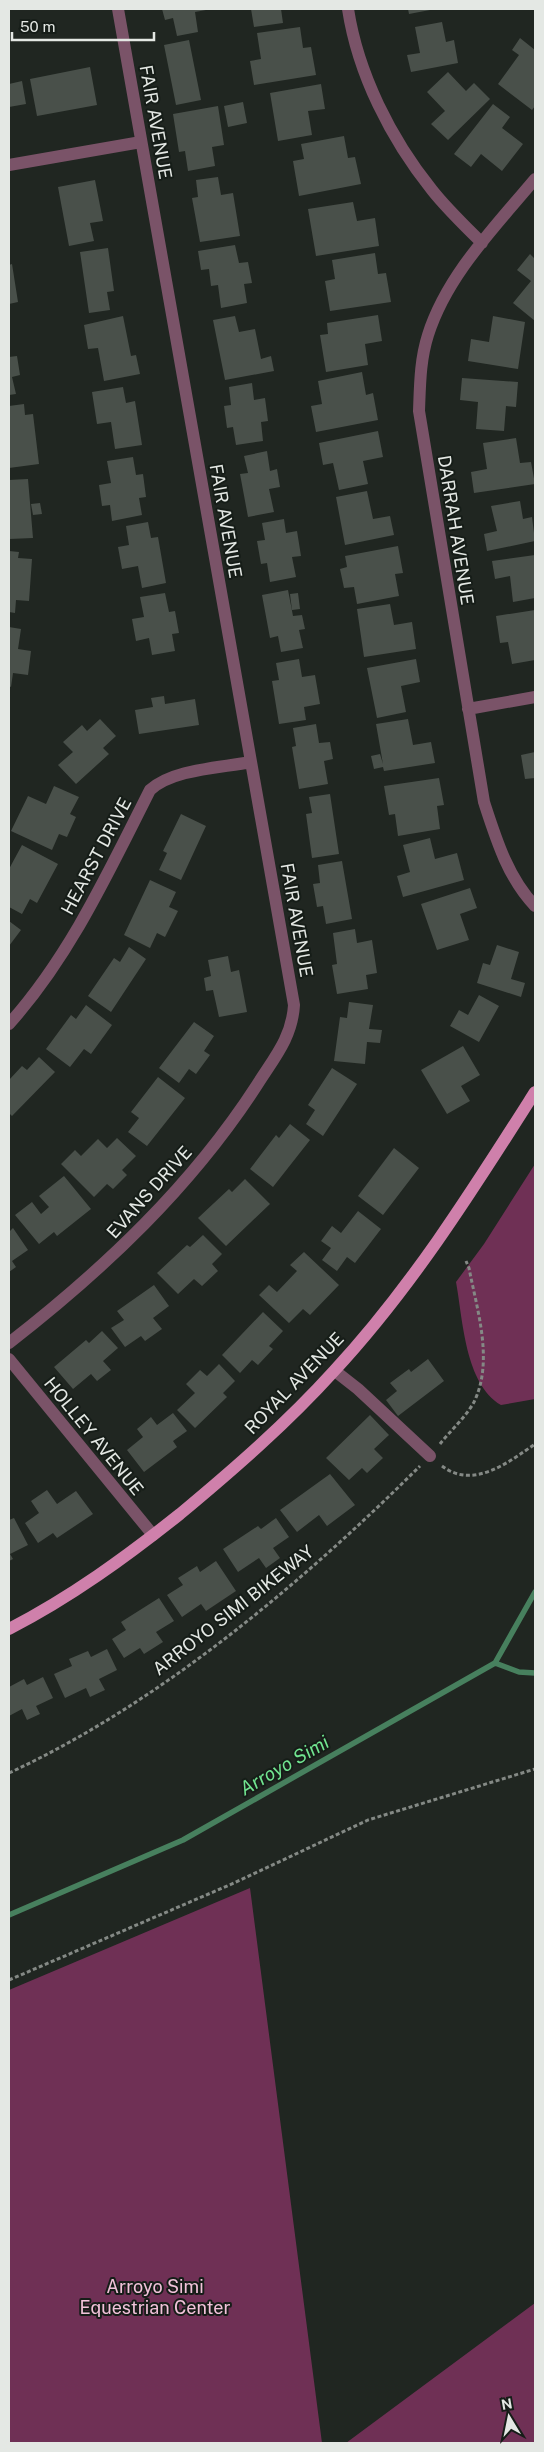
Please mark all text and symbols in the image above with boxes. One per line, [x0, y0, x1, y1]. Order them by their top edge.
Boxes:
scale bar [12, 10, 155, 42]
text: 50 m [20, 18, 55, 35]
street label: FAIR AVENUE [136, 63, 176, 181]
street label: DARRAH AVENUE [434, 454, 478, 606]
street label: FAIR AVENUE [206, 462, 246, 580]
street label: HEARST DRIVE [56, 794, 136, 918]
street label: FAIR AVENUE [277, 861, 317, 979]
street label: EVANS DRIVE [102, 1141, 196, 1243]
street label: ROYAL AVENUE [240, 1328, 348, 1438]
street label: HOLLEY AVENUE [40, 1373, 148, 1499]
street label: ARROYO SIMI BIKEWAY [148, 1541, 318, 1679]
water label: Arroyo Simi [236, 1730, 333, 1799]
park label: Arroyo Simi Equestrian Center [79, 2276, 231, 2318]
north arrow [484, 2392, 534, 2442]
text: N [500, 2395, 514, 2413]

